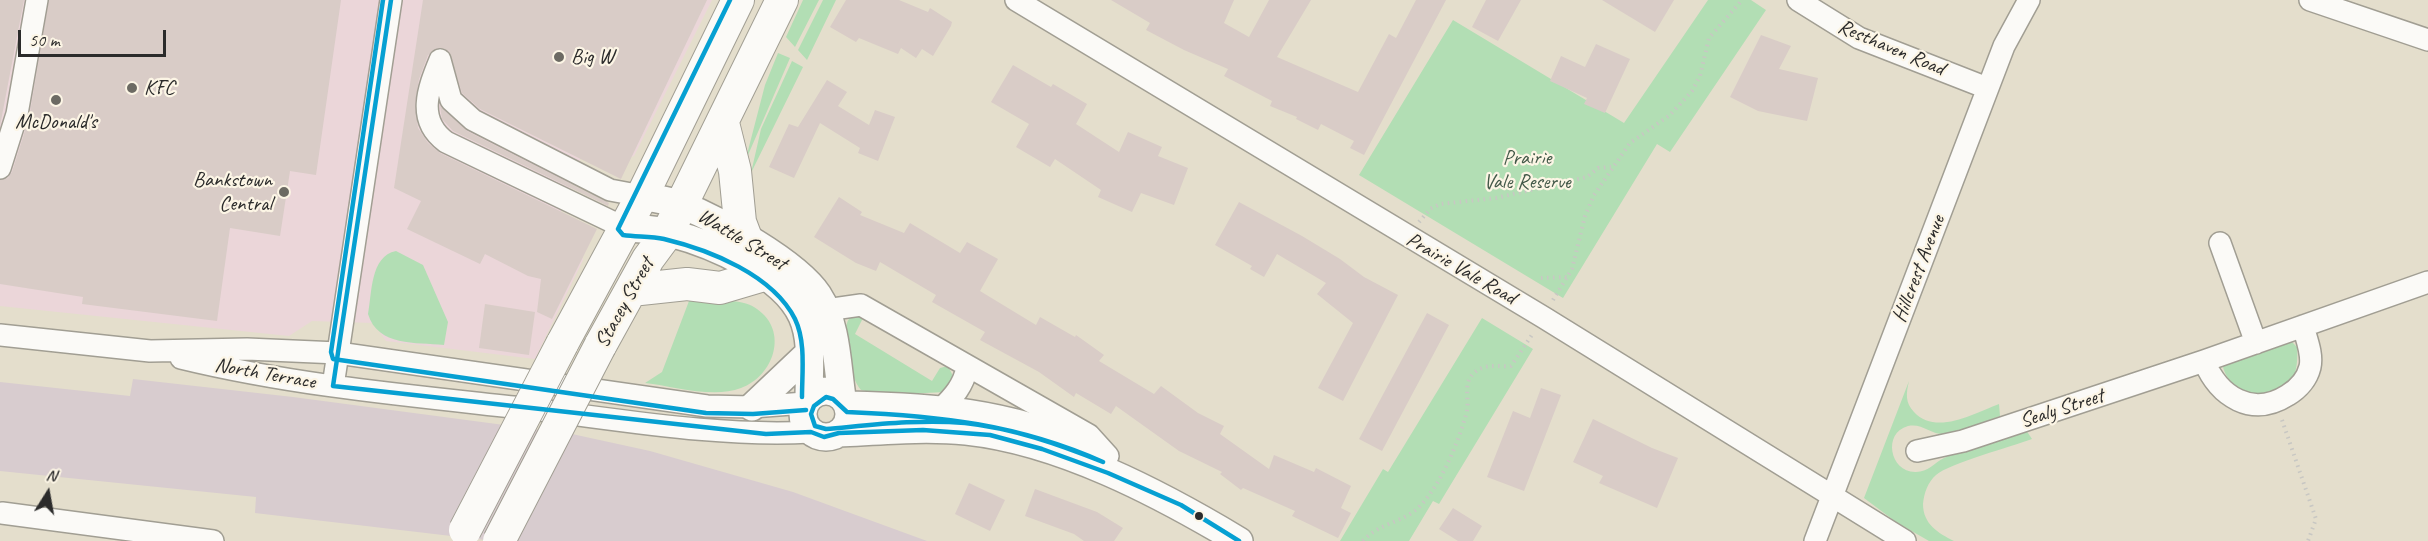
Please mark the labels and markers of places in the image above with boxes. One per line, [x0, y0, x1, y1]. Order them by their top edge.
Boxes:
place label: Big W [571, 44, 614, 70]
marker: Big W [552, 50, 566, 64]
place label: KFC [144, 75, 175, 101]
marker: KFC [125, 81, 139, 95]
marker: McDonald's [49, 93, 63, 107]
place label: McDonald's [15, 109, 97, 135]
place label: Bankstown Central [193, 167, 272, 217]
marker: Bankstown Central [277, 185, 291, 199]
unlabelled marker [1193, 510, 1205, 522]

